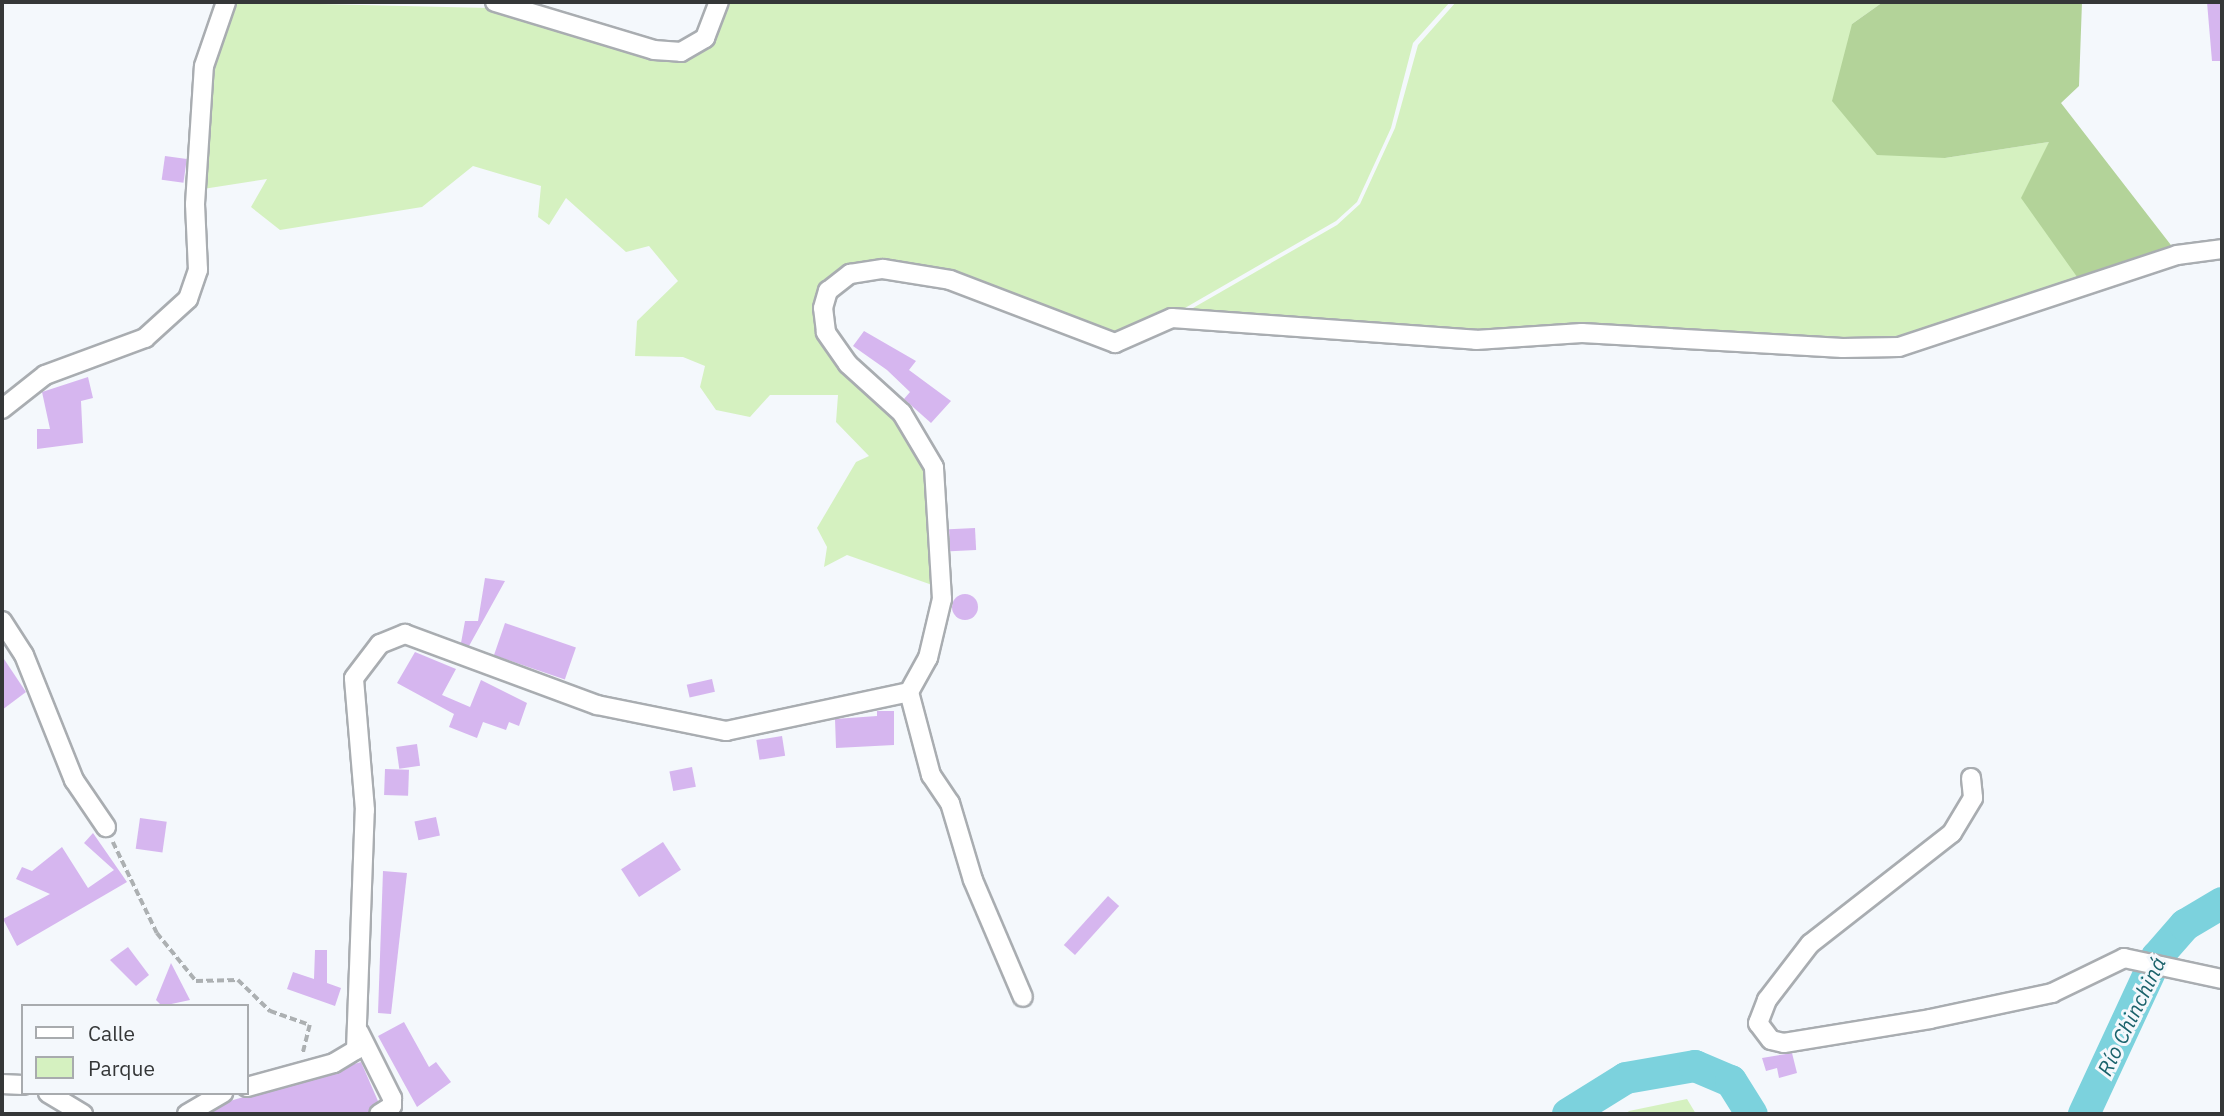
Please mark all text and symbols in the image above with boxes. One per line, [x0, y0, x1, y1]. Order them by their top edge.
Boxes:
water label: Río Chinchiná [2091, 953, 2171, 1079]
legend [21, 1004, 248, 1095]
text: Calle [88, 1019, 135, 1047]
text: Parque [88, 1054, 155, 1082]

